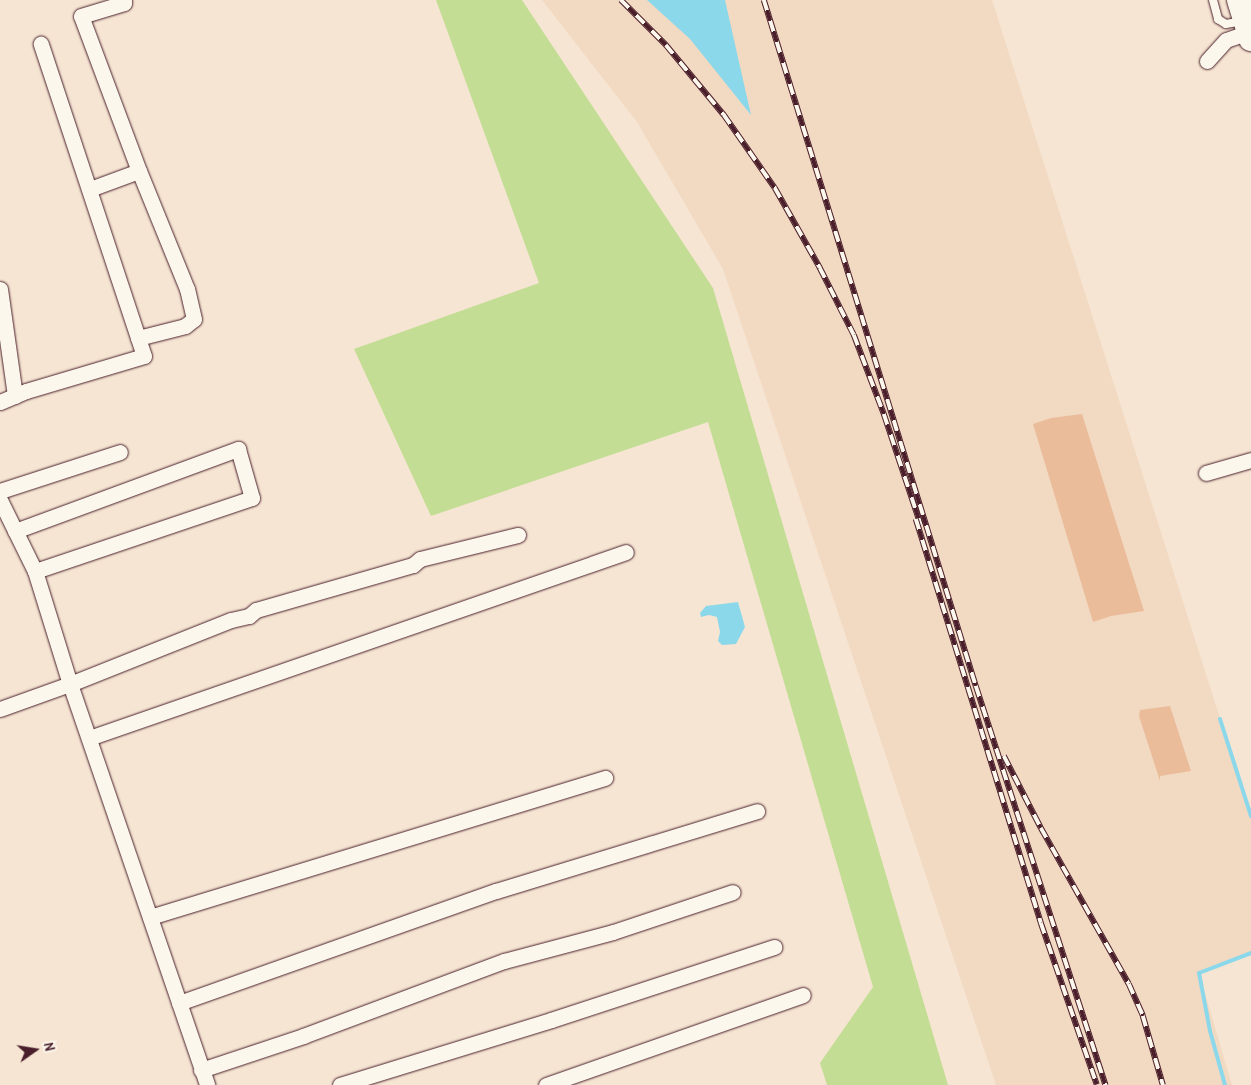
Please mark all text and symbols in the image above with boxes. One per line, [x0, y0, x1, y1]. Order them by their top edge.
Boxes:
north arrow [10, 1025, 60, 1075]
text: N [40, 1041, 60, 1052]

